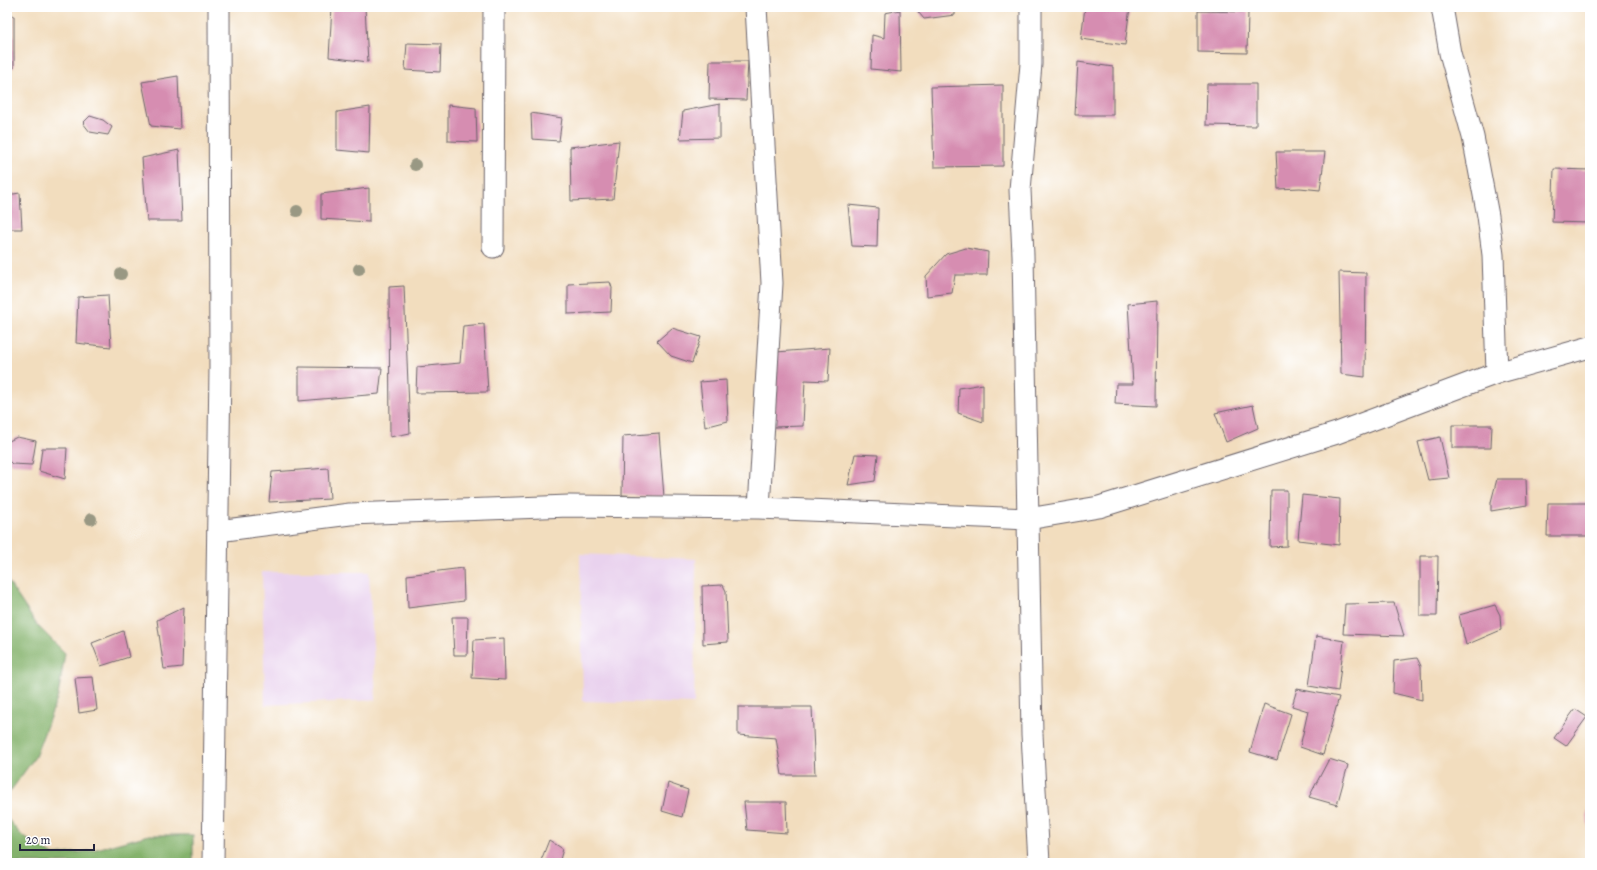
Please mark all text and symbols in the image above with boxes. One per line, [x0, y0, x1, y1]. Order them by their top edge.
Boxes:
scale bar [20, 826, 94, 852]
text: 20 m [26, 832, 50, 848]

